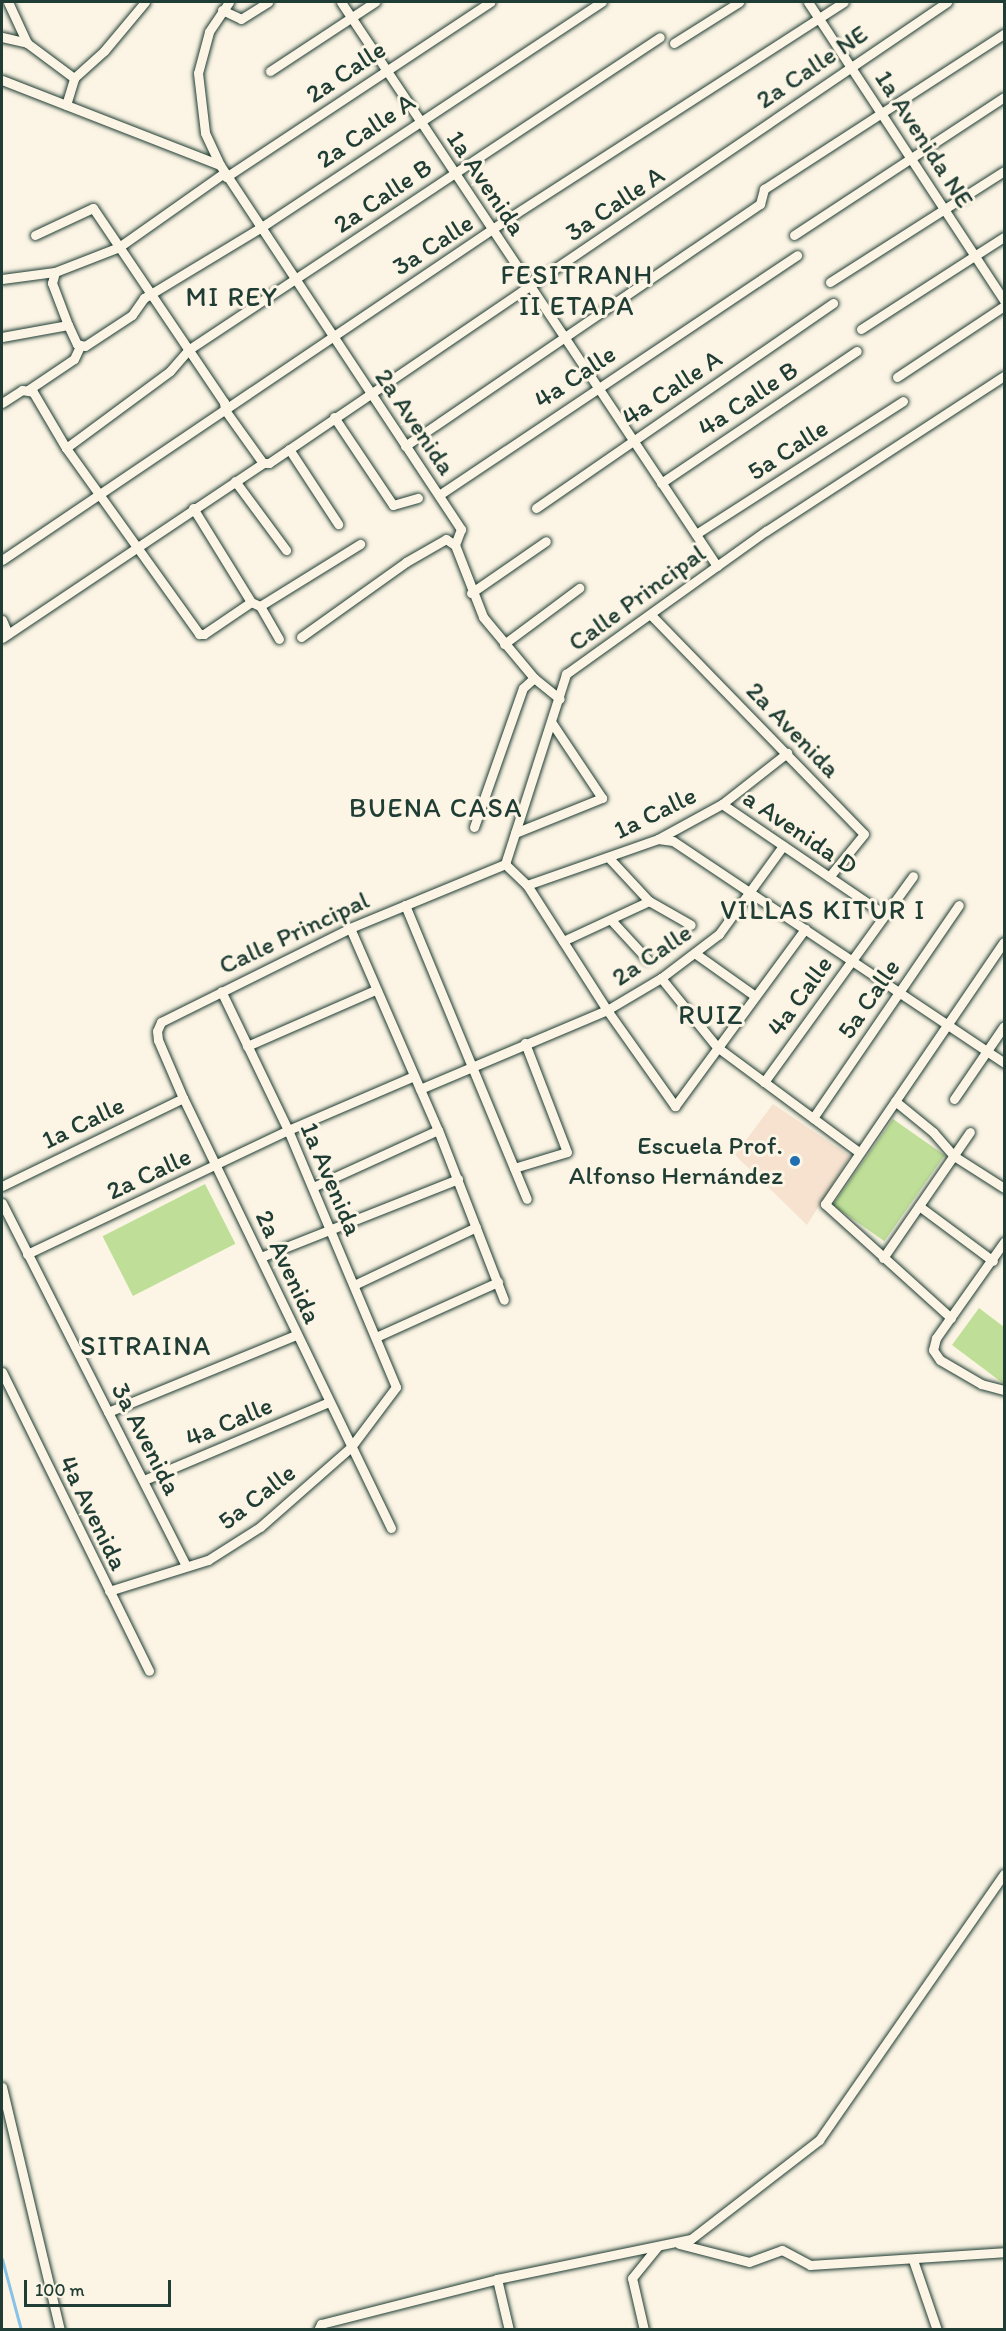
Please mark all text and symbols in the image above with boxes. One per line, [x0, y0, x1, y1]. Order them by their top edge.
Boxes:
street label: 2a Calle NE [750, 18, 874, 116]
street label: 2a Calle [300, 34, 392, 110]
street label: 1a Avenida NE [868, 64, 980, 214]
street label: 2a Calle A [310, 87, 422, 175]
street label: 1a Avenida [439, 124, 533, 242]
street label: 2a Calle B [327, 151, 439, 241]
street label: 3a Calle A [559, 159, 671, 249]
street label: 3a Calle [386, 207, 480, 283]
district label: FESITRANH II ETAPA [502, 258, 652, 321]
district label: MI REY [186, 281, 278, 313]
street label: 4a Calle [528, 338, 622, 416]
street label: 4a Calle A [616, 343, 728, 433]
street label: 4a Calle B [692, 354, 804, 444]
street label: 2a Avenida [368, 363, 462, 481]
street label: 5a Calle [742, 412, 834, 488]
street label: Calle Principal [562, 538, 712, 658]
street label: 2a Avenida [739, 675, 847, 785]
street label: 1a Calle [608, 780, 702, 846]
street label: a Avenida D [737, 782, 863, 882]
district label: BUENA CASA [349, 792, 523, 824]
street label: Calle Principal [214, 885, 374, 981]
district label: VILLAS KITUR I [720, 894, 926, 926]
street label: 2a Calle [606, 917, 698, 993]
street label: 4a Calle [760, 949, 840, 1043]
street label: 5a Calle [831, 953, 907, 1045]
district label: RUIZ [680, 999, 742, 1031]
street label: 1a Calle [36, 1090, 130, 1156]
street label: 1a Avenida [293, 1118, 369, 1240]
place label: Escuela Prof. Alfonso Hernández [569, 1130, 783, 1192]
street label: 2a Calle [101, 1141, 197, 1207]
marker: Escuela Prof. Alfonso Hernández [788, 1154, 802, 1168]
street label: 2a Avenida [248, 1205, 328, 1329]
district label: SITRAINA [80, 1330, 212, 1362]
street label: 3a Avenida [104, 1377, 188, 1501]
street label: 4a Calle [180, 1390, 278, 1454]
street label: 4a Avenida [52, 1450, 134, 1576]
street label: 5a Calle [212, 1457, 302, 1537]
scale bar [27, 2268, 174, 2306]
text: 100 m [35, 2279, 85, 2301]

